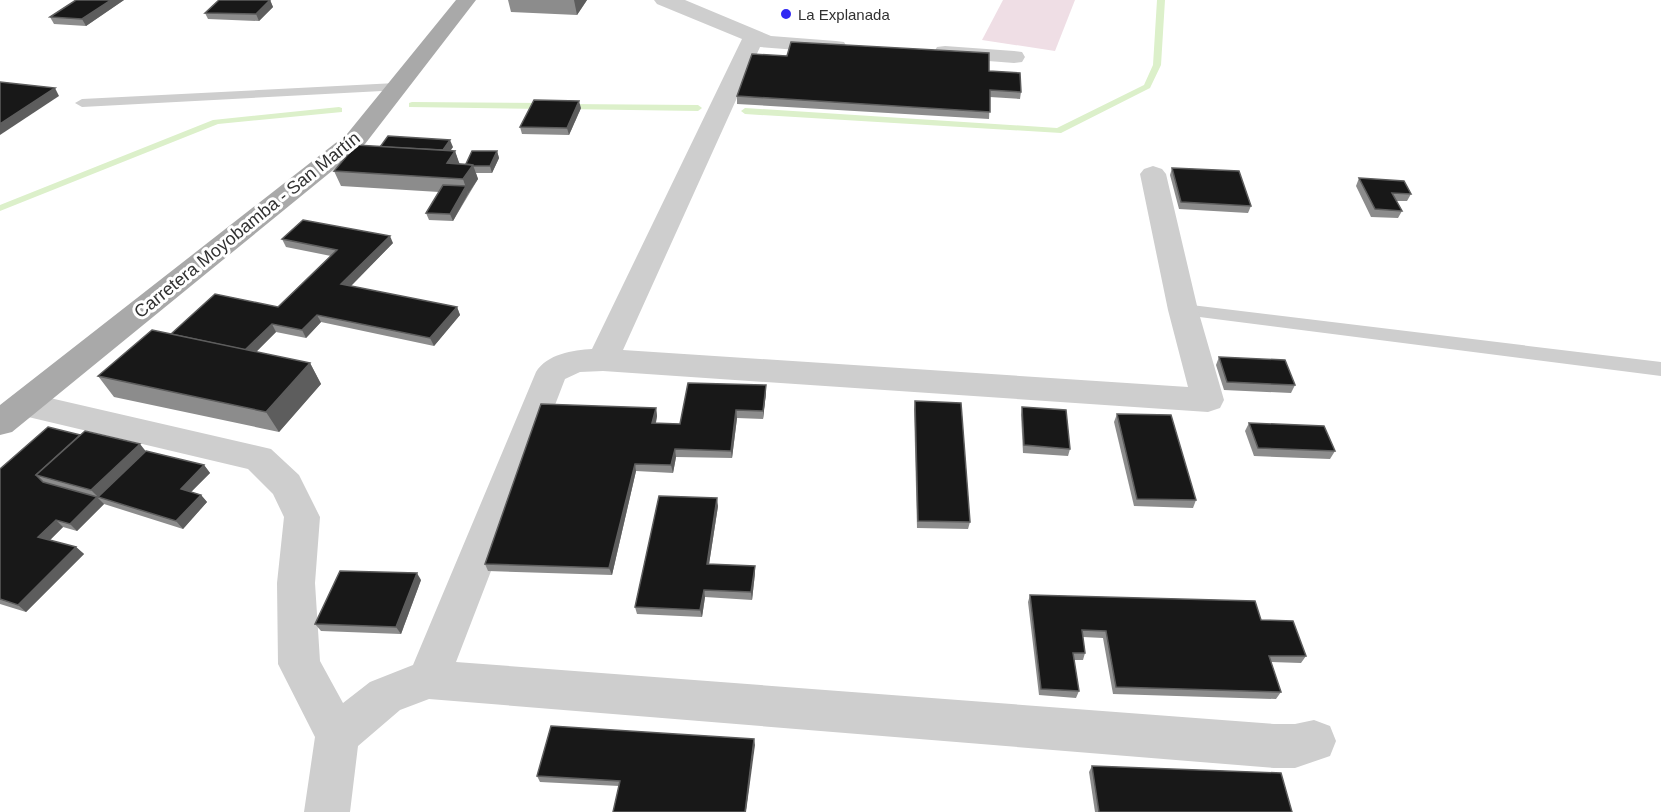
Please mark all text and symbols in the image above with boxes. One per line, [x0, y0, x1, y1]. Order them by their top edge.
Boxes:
place label: La Explanada [798, 6, 890, 23]
marker: La Explanada [779, 7, 793, 21]
street label: Carretera Moyobamba - San Martín [130, 128, 364, 322]

